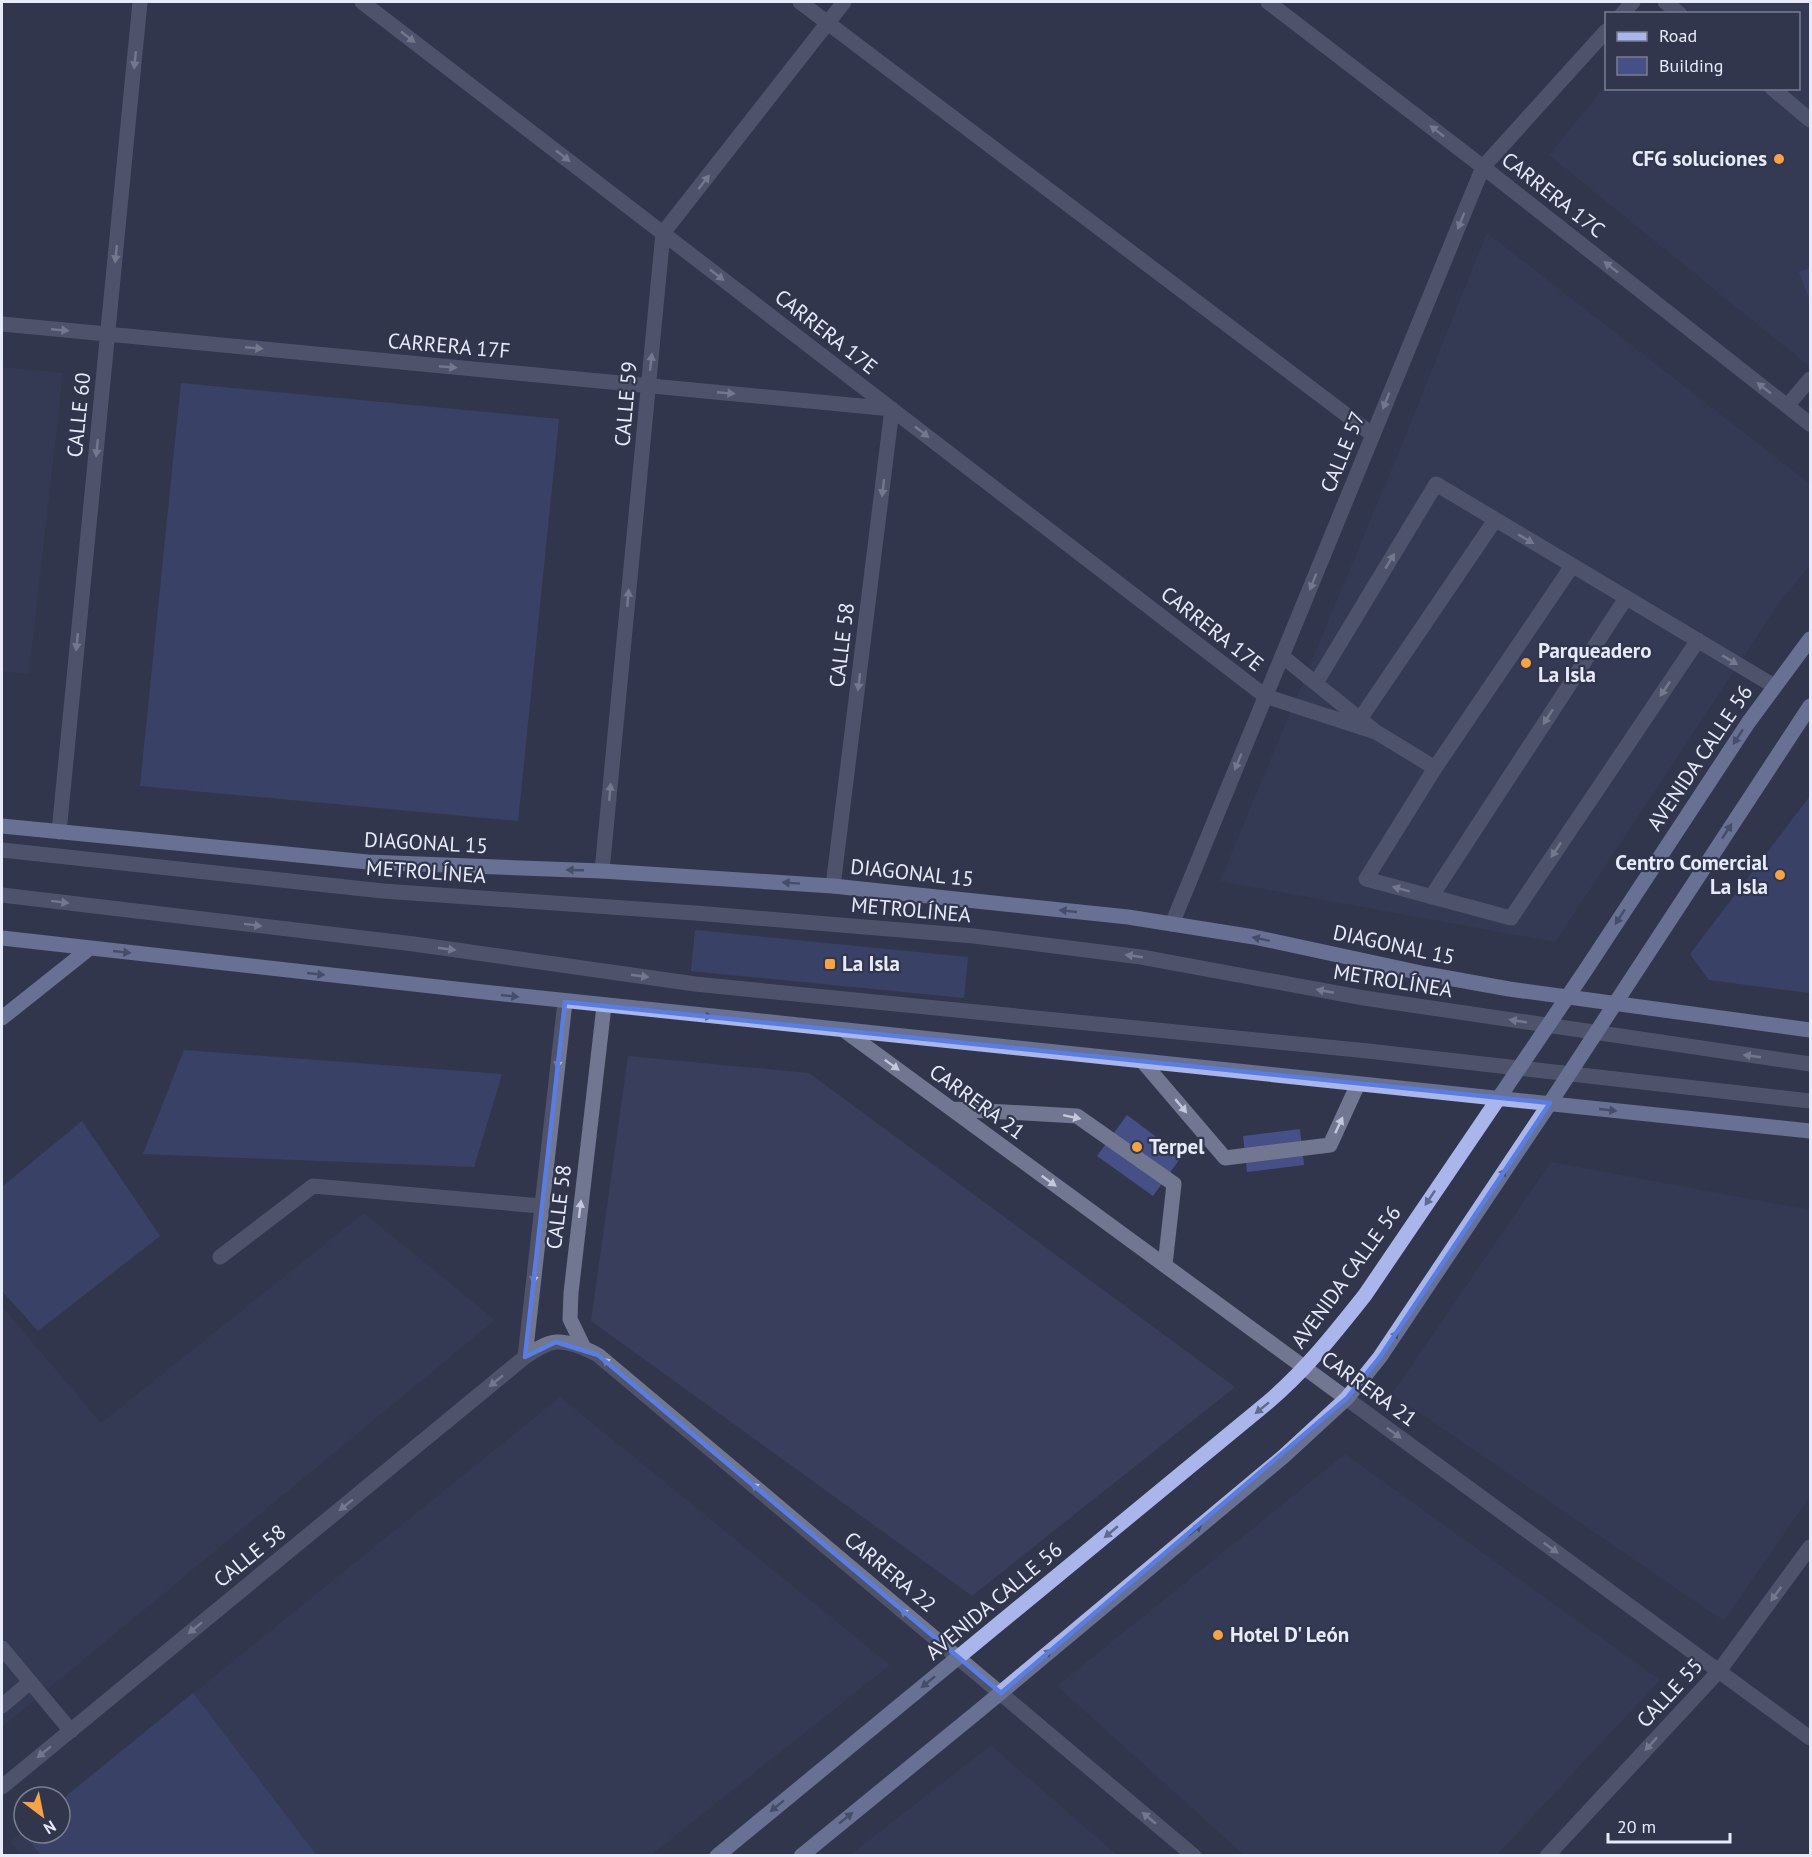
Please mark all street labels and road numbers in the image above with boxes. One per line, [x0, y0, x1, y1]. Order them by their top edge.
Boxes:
street label: CARRERA 17C [1496, 146, 1610, 243]
street label: CARRERA 17E [770, 283, 883, 380]
street label: CARRERA 17F [387, 327, 511, 364]
street label: CALLE 59 [608, 360, 643, 448]
street label: CALLE 60 [61, 371, 96, 459]
street label: CALLE 57 [1314, 407, 1371, 496]
street label: CARRERA 17E [1156, 580, 1269, 677]
street label: CALLE 58 [823, 601, 860, 689]
street label: AVENIDA CALLE 56 [1641, 680, 1758, 836]
street label: DIAGONAL 15 [364, 826, 489, 859]
street label: DIAGONAL 15 [849, 853, 975, 892]
street label: METROLÍNEA [365, 854, 488, 889]
street label: METROLÍNEA [850, 891, 973, 928]
street label: DIAGONAL 15 [1331, 918, 1457, 971]
street label: METROLÍNEA [1332, 958, 1455, 1003]
street label: CARRERA 21 [924, 1058, 1030, 1145]
street label: CALLE 58 [540, 1163, 577, 1251]
street label: AVENIDA CALLE 56 [1285, 1200, 1407, 1353]
street label: CARRERA 21 [1316, 1345, 1422, 1432]
street label: CALLE 58 [208, 1518, 291, 1593]
street label: CARRERA 22 [839, 1525, 942, 1618]
street label: AVENIDA CALLE 56 [920, 1536, 1068, 1666]
street label: CALLE 55 [1631, 1652, 1709, 1733]

